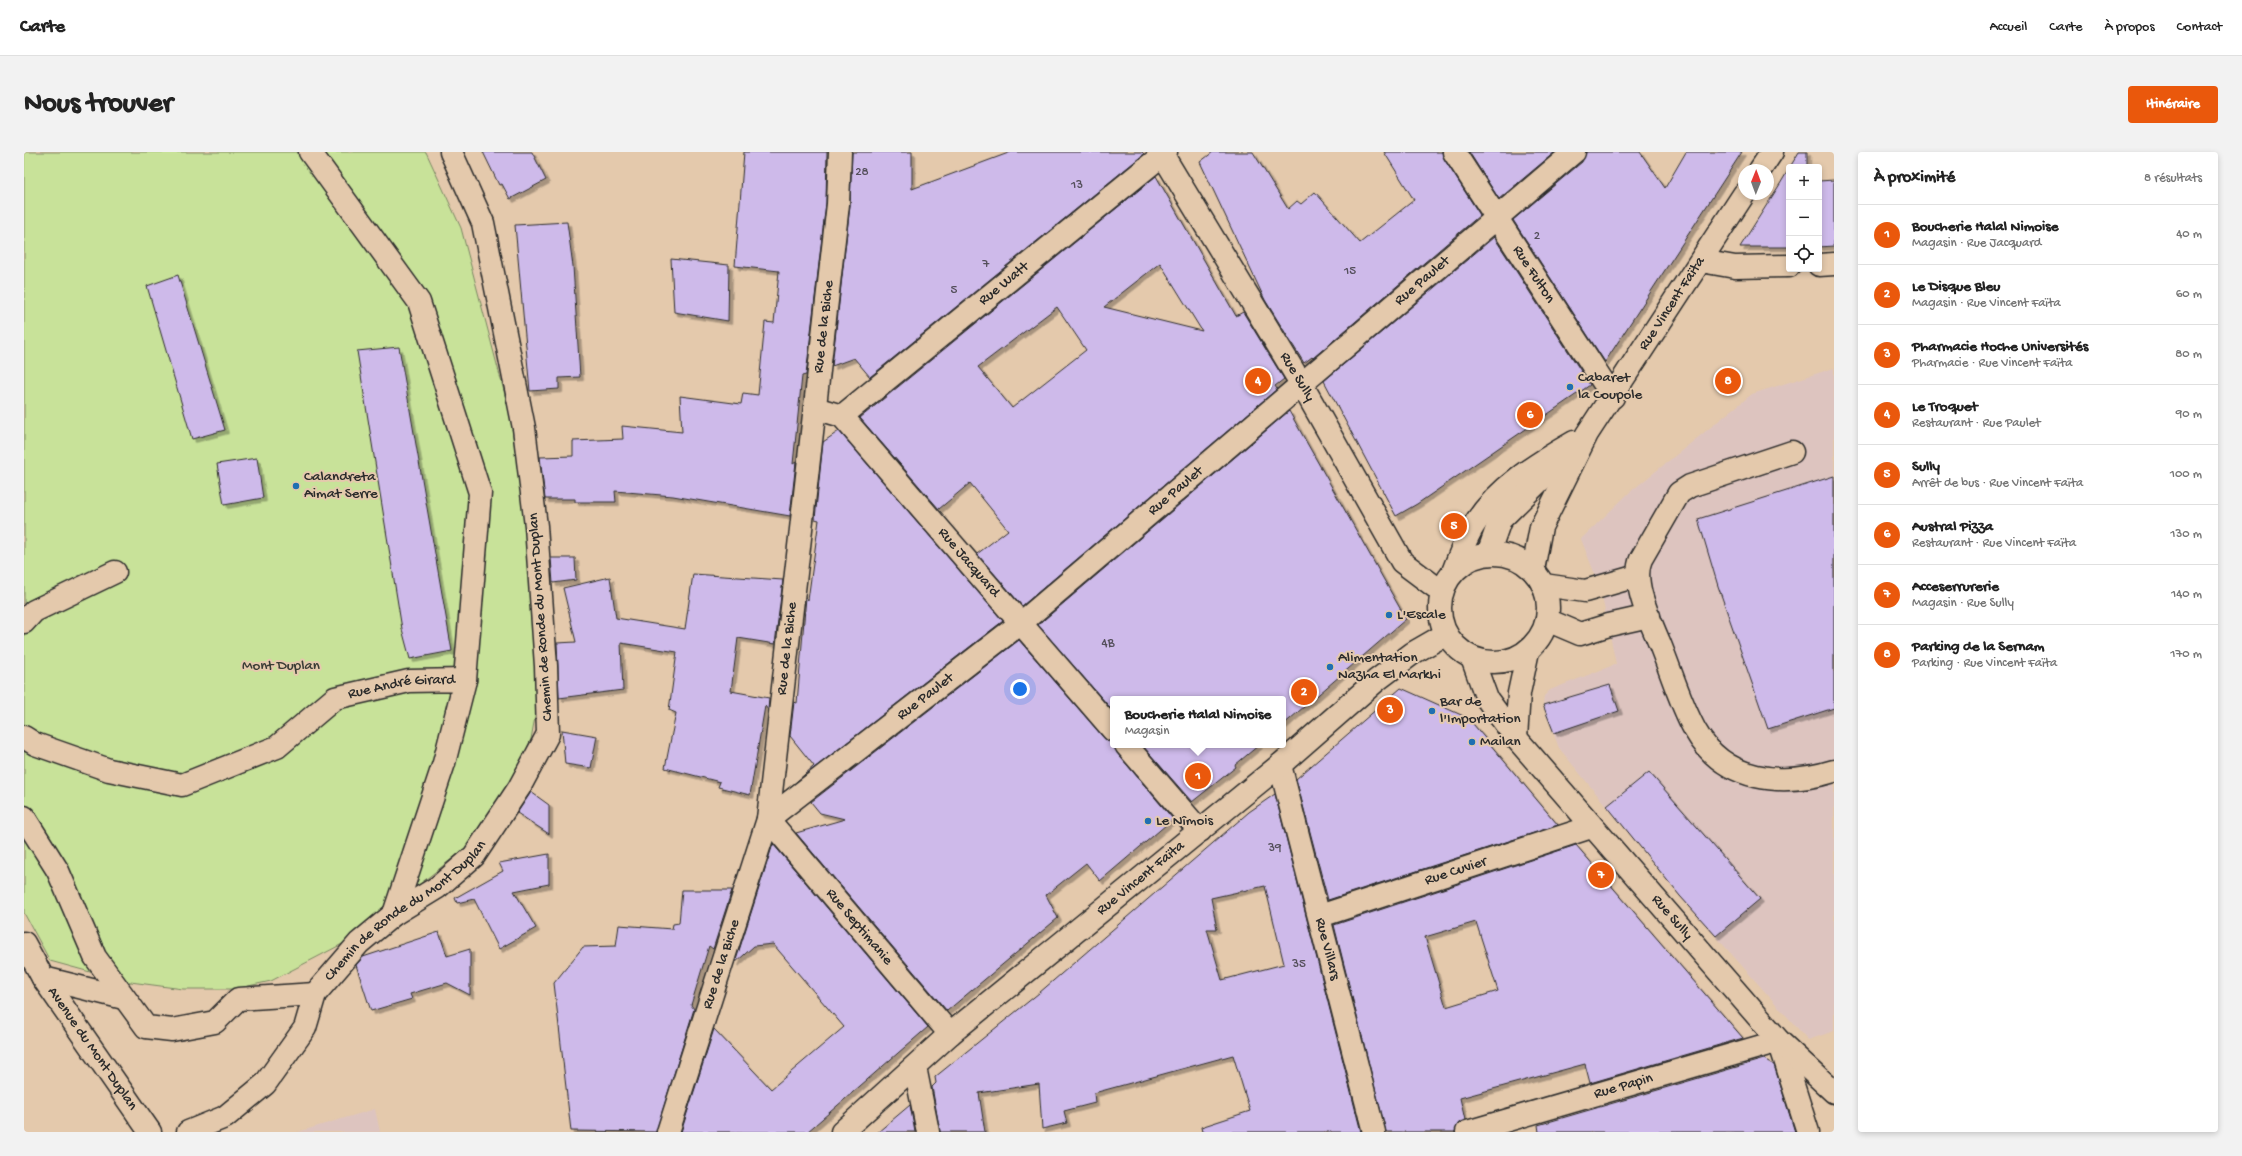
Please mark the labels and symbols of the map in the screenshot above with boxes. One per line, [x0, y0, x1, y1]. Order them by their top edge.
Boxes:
north arrow [1738, 164, 1774, 200]
house number: 28 [855, 165, 869, 180]
house number: 13 [1070, 178, 1083, 193]
house number: 2 [1534, 229, 1541, 244]
street label: Rue Fulton [1508, 242, 1559, 307]
street label: Rue Paulet [1391, 251, 1455, 310]
street label: Rue Vincent Faïta [1635, 253, 1710, 354]
street label: Rue Watt [975, 257, 1034, 310]
house number: 7 [982, 257, 991, 272]
house number: 15 [1343, 264, 1356, 279]
street label: Rue de la Biche [810, 279, 838, 374]
house number: 5 [951, 283, 958, 298]
street label: Rue Sully [1275, 349, 1319, 405]
pin: 4 [1245, 366, 1271, 396]
pin: 8 [1715, 366, 1741, 396]
place label: Cabaret la Coupole [1578, 369, 1643, 404]
marker: Cabaret la Coupole [1565, 382, 1575, 392]
pin: 6 [1517, 400, 1543, 430]
street label: Rue Paulet [1144, 461, 1209, 520]
place label: Calandreta Aimat Serre [304, 468, 378, 503]
marker: Calandreta Aimat Serre [291, 481, 301, 491]
pin: 5 [1441, 511, 1467, 541]
street label: Chemin de Ronde du Mont Duplan [525, 512, 557, 722]
street label: Rue Jacquard [934, 524, 1004, 602]
street label: Rue de la Biche [773, 601, 802, 696]
place label: L'Escale [1397, 606, 1446, 624]
marker: L'Escale [1384, 610, 1394, 620]
house number: 4B [1102, 636, 1115, 651]
place label: Alimentation Nazha El Markhi [1338, 649, 1441, 684]
park label: Mont Duplan [242, 657, 320, 675]
marker: Alimentation Nazha El Markhi [1325, 662, 1335, 672]
street label: Rue Paulet [894, 668, 959, 725]
street label: Rue André Girard [346, 671, 456, 704]
pin: 2 [1291, 677, 1317, 707]
your location [1010, 679, 1030, 699]
place label: Bar de l'Importation [1439, 693, 1521, 728]
pin: 3 [1377, 695, 1403, 725]
marker: Bar de l'Importation [1427, 706, 1437, 716]
place label: Mailan [1480, 733, 1521, 751]
marker: Mailan [1467, 737, 1477, 747]
pin: 1 [1185, 761, 1211, 791]
place label: Le Nîmois [1156, 812, 1214, 830]
marker: Le Nîmois [1143, 816, 1153, 826]
street label: Chemin de Ronde du Mont Duplan [321, 837, 491, 985]
street label: Rue Vincent Faïta [1093, 837, 1189, 920]
house number: 39 [1267, 841, 1282, 856]
street label: Rue Cuvier [1422, 852, 1491, 890]
pin: 7 [1588, 860, 1614, 890]
street label: Rue Septimanie [822, 885, 897, 969]
street label: Rue Sully [1647, 891, 1697, 944]
street label: Rue Villars [1311, 916, 1344, 983]
street label: Rue de la Biche [699, 917, 744, 1012]
house number: 35 [1291, 957, 1306, 972]
street label: Avenue du Mont Duplan [43, 984, 141, 1114]
street label: Rue Papin [1592, 1069, 1655, 1103]

